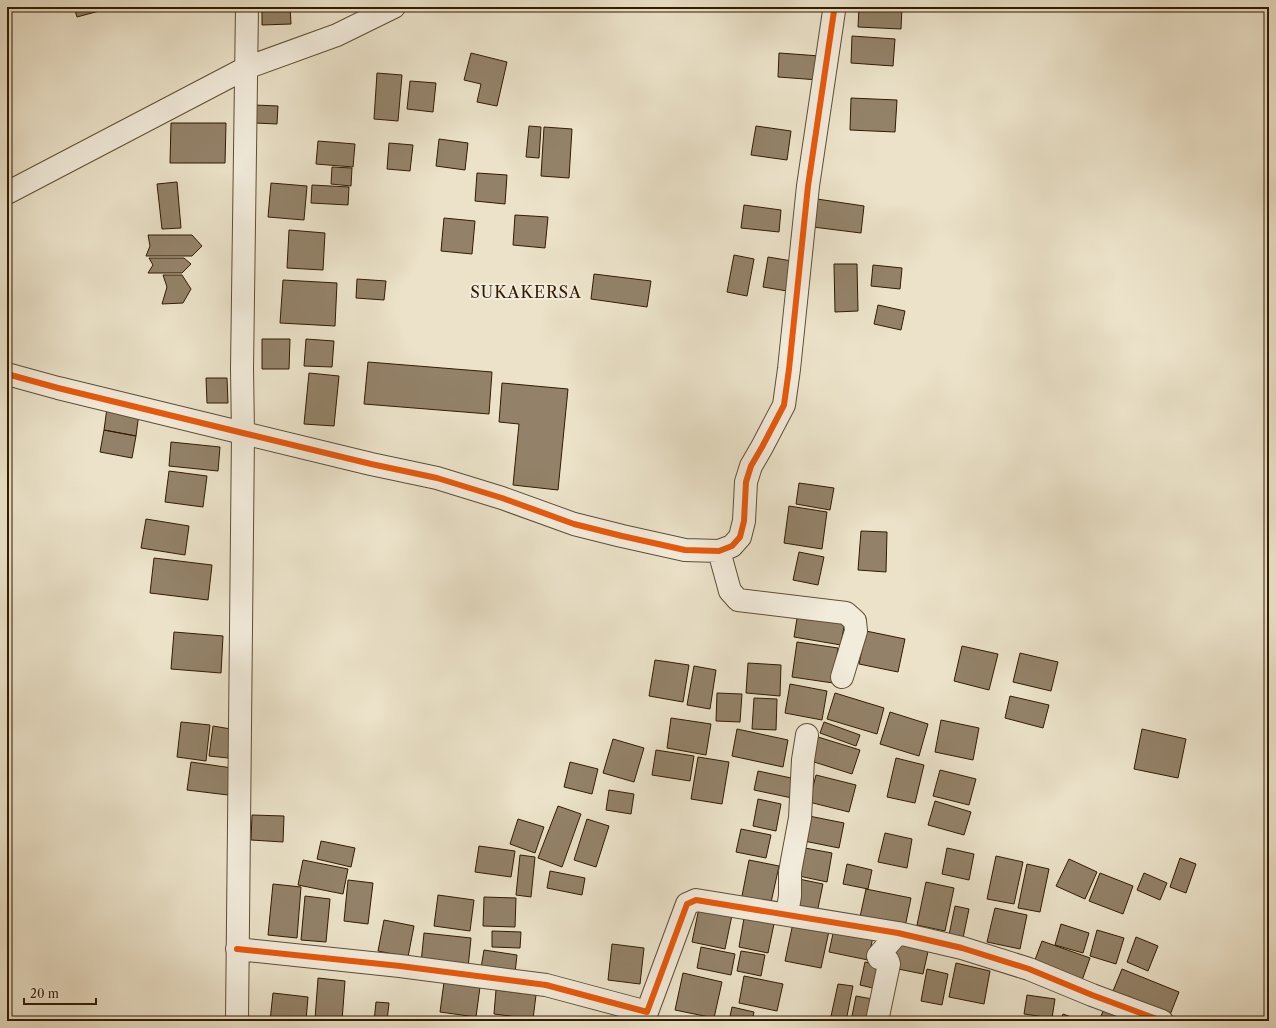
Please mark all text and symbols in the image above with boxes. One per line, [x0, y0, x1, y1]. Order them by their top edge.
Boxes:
district label: SUKAKERSA [470, 282, 582, 302]
scale bar [24, 980, 96, 1006]
text: 20 m [30, 986, 59, 1001]

